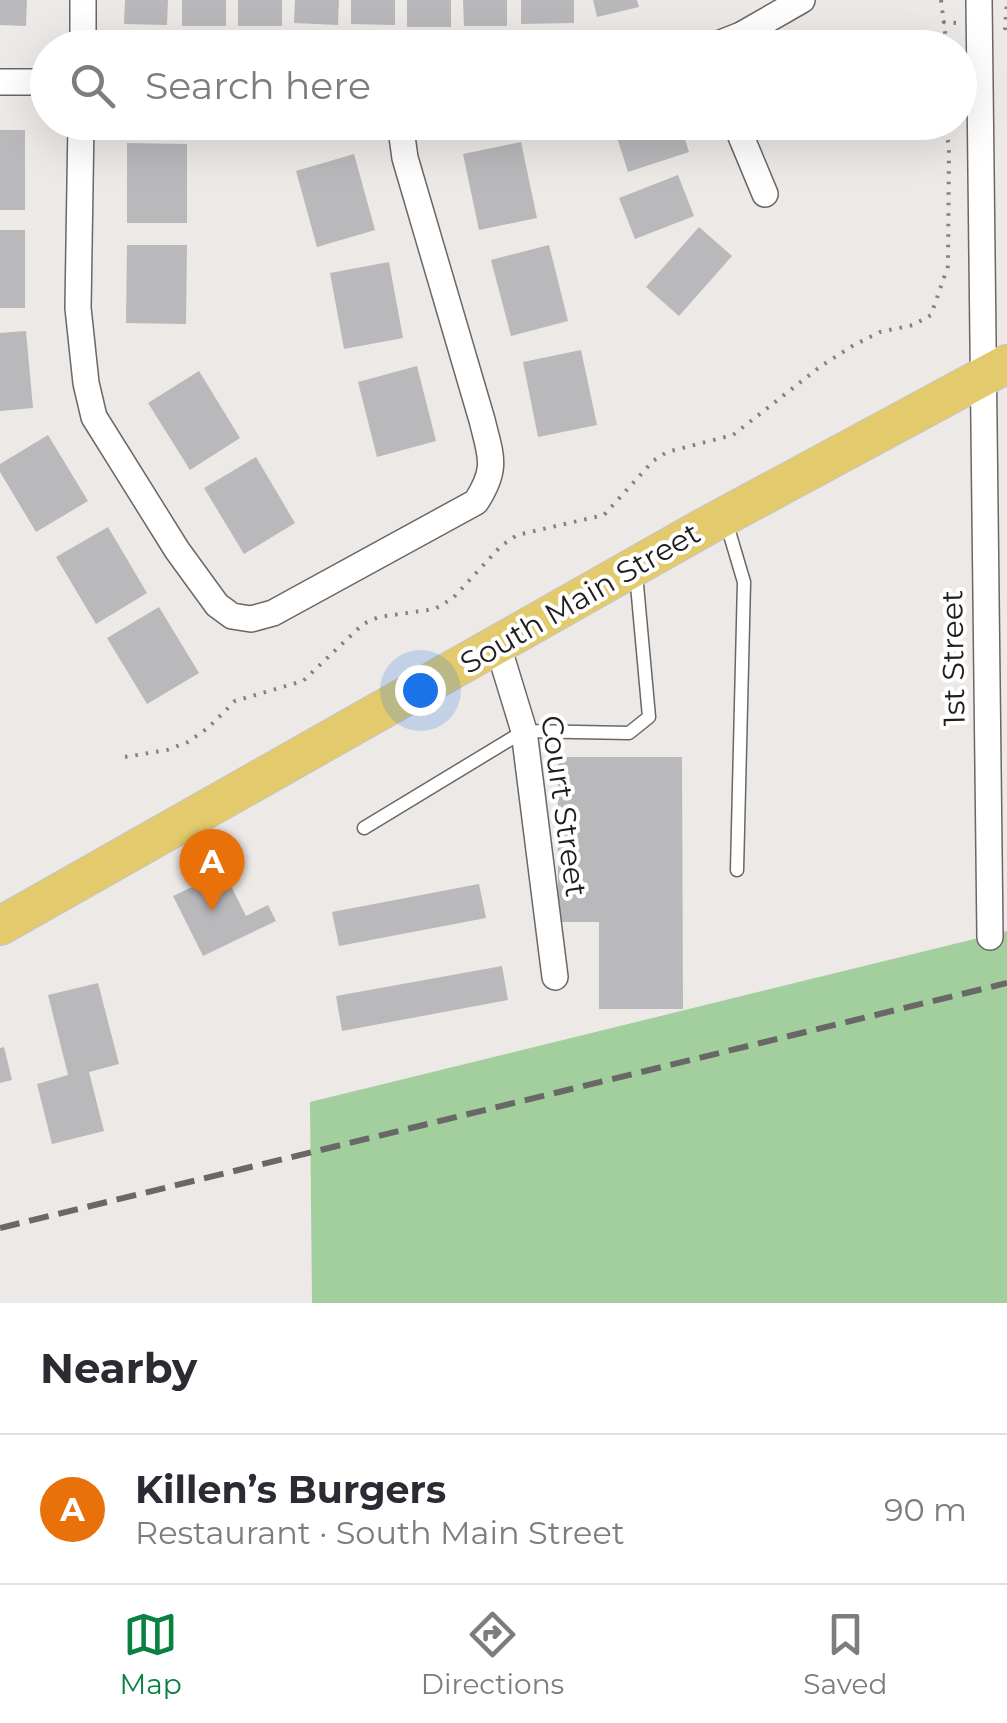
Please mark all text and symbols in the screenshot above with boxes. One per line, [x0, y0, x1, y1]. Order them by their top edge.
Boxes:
search box [30, 30, 977, 140]
icon: search [65, 58, 120, 113]
text: Search here [145, 62, 371, 109]
street label: South Main Street [453, 514, 707, 682]
street label: 1st Street [933, 590, 973, 726]
your location [395, 665, 446, 716]
street label: Court Street [533, 713, 595, 899]
pin: A [180, 828, 244, 911]
text: Nearby [40, 1342, 197, 1394]
text: Killen’s Burgers [135, 1466, 446, 1513]
text: A [60, 1490, 85, 1529]
text: 90 m [884, 1490, 967, 1529]
text: Restaurant · South Main Street [135, 1513, 625, 1552]
tab: Map [120, 1607, 182, 1701]
tab: Directions [421, 1607, 564, 1701]
tab: Saved [803, 1607, 887, 1701]

